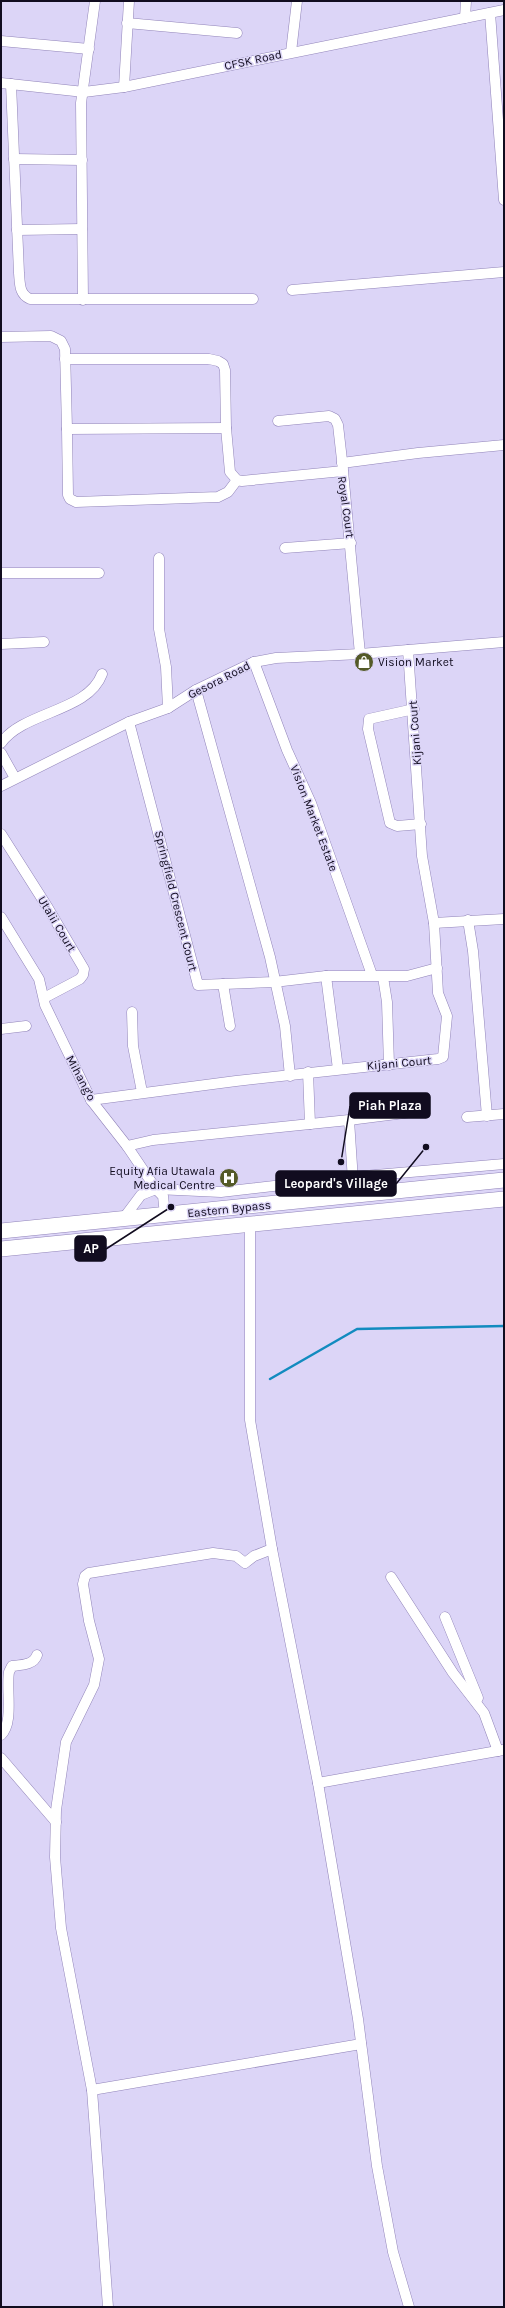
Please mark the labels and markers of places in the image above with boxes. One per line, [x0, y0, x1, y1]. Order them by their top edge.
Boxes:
shop icon: Vision Market [353, 651, 375, 673]
place label: Vision Market [378, 655, 454, 669]
callout: Piah Plaza [350, 1093, 430, 1118]
place label: Equity Afia Utawala Medical Centre [109, 1164, 215, 1192]
hospital icon: Equity Afia Utawala Medical Centre [218, 1167, 240, 1189]
callout: Leopard's Village [276, 1171, 396, 1196]
callout: AP [75, 1236, 106, 1261]

